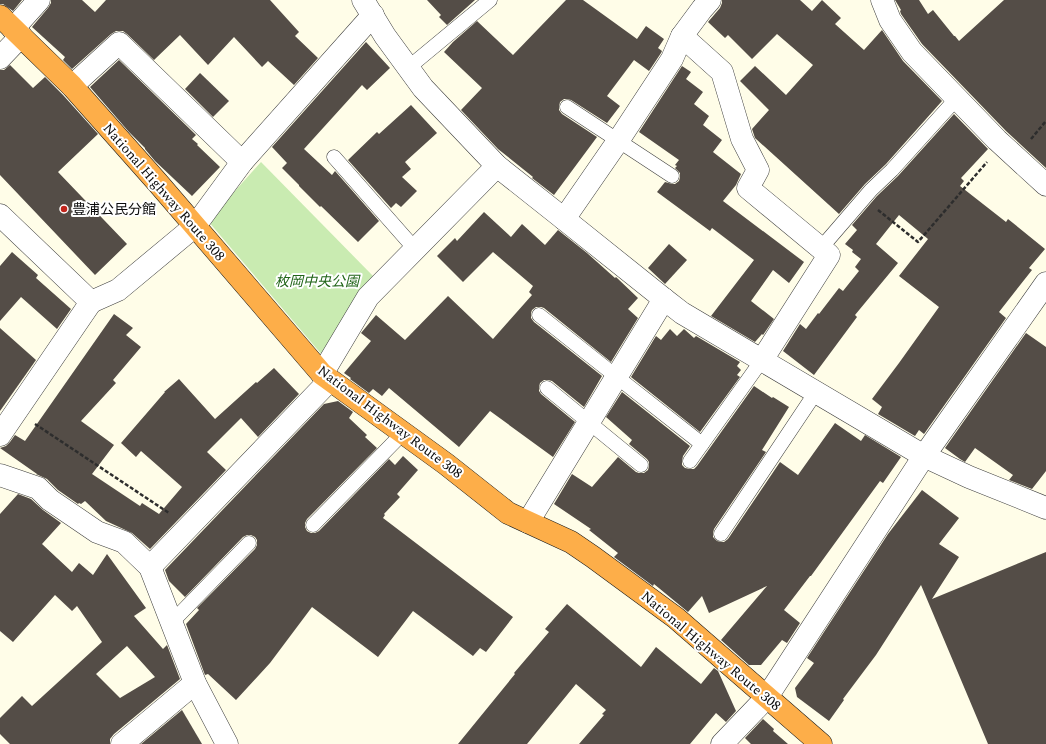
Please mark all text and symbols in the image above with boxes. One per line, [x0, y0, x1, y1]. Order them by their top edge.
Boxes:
street label: National Highway Route 308 [98, 118, 230, 266]
place label: 豊浦公民分館 [72, 199, 156, 220]
marker: 豊浦公民分館 [59, 204, 69, 214]
park label: 枚岡中央公園 [275, 271, 361, 292]
street label: National Highway Route 308 [313, 360, 467, 484]
street label: National Highway Route 308 [636, 586, 786, 716]

